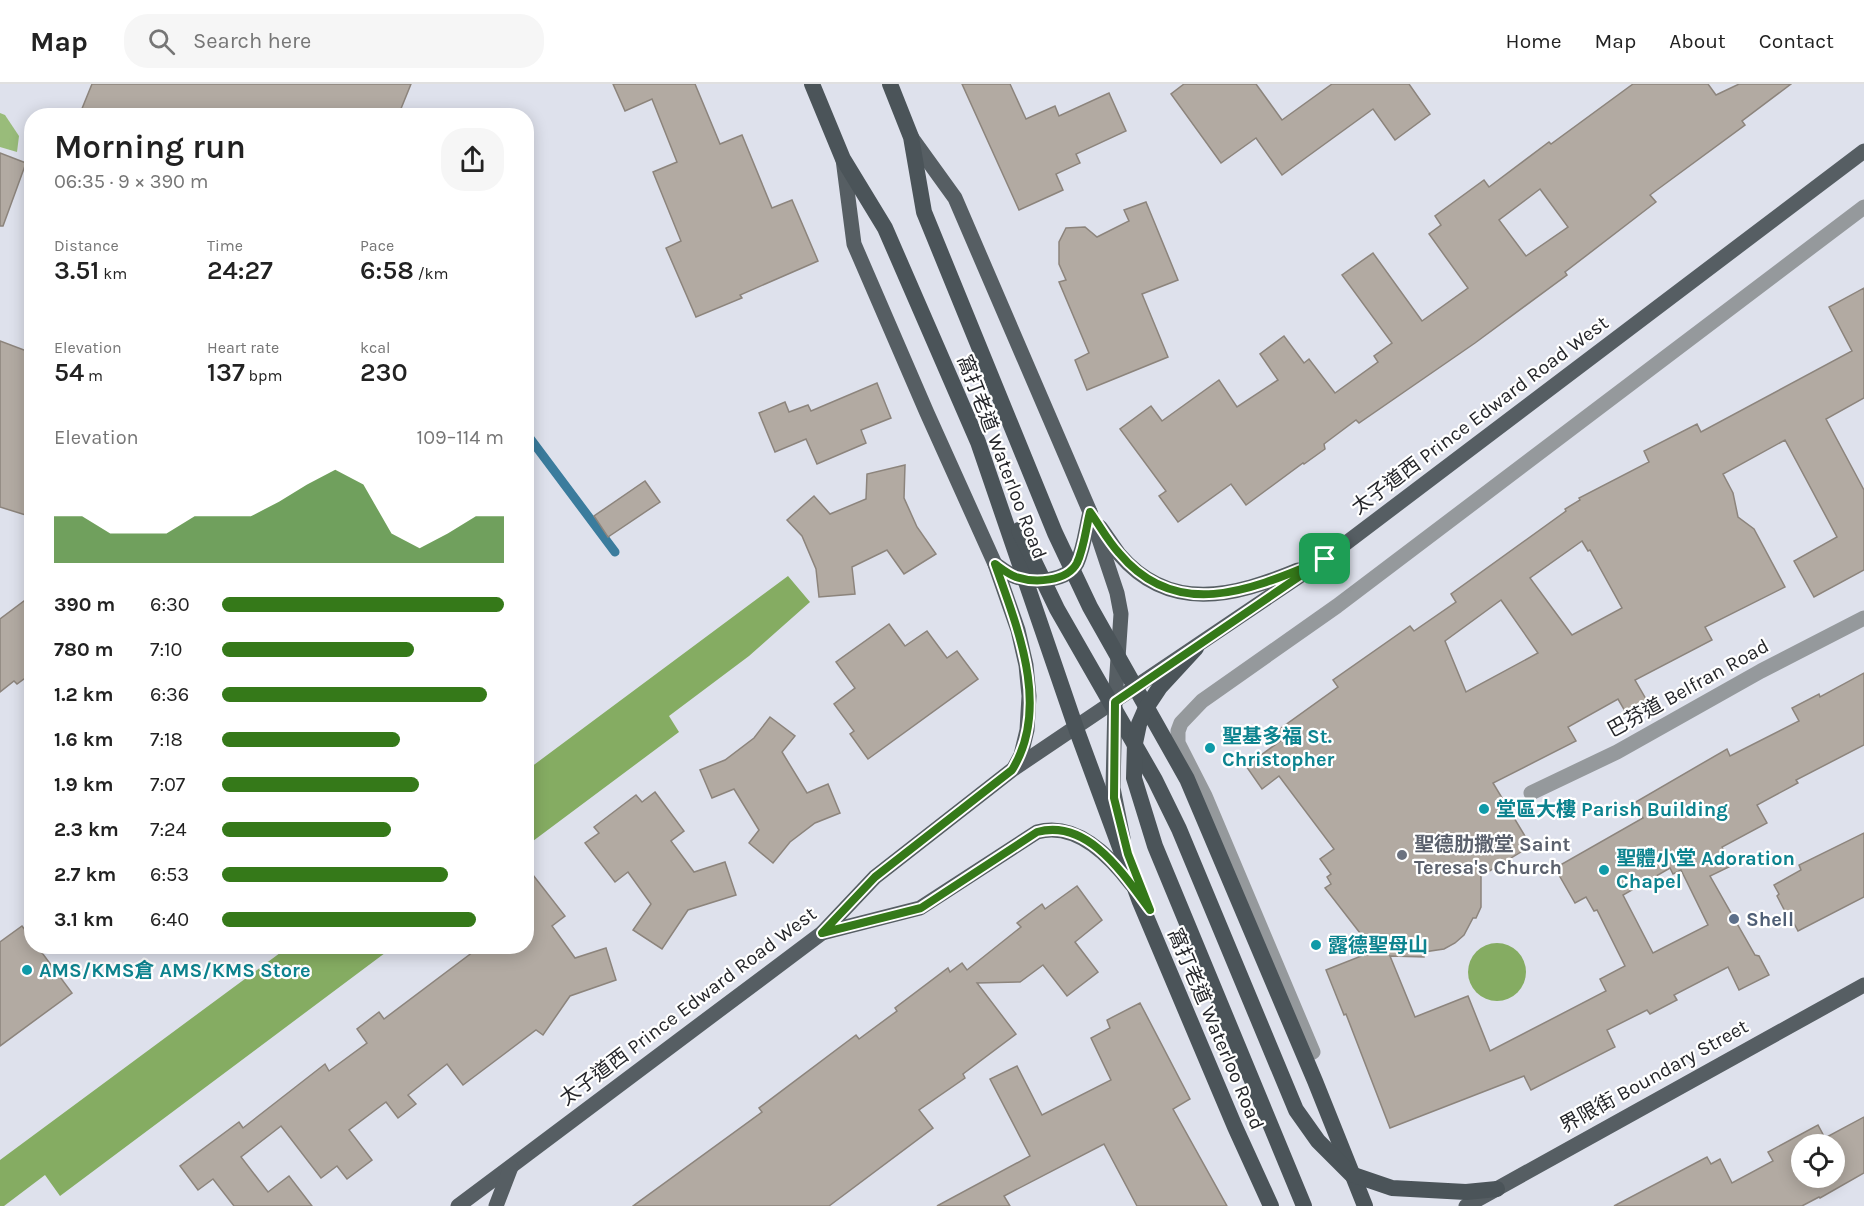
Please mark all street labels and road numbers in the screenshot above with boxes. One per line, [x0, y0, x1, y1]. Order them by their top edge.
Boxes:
street label: 太子道西 Prince Edward Road West [1347, 311, 1613, 519]
street label: 窩打老道 Waterloo Road [953, 352, 1051, 562]
street label: 巴芬道 Belfran Road [1603, 634, 1773, 742]
street label: 太子道西 Prince Edward Road West [555, 902, 821, 1110]
street label: 窩打老道 Waterloo Road [1163, 925, 1269, 1133]
street label: 界限街 Boundary Street [1556, 1014, 1752, 1137]

